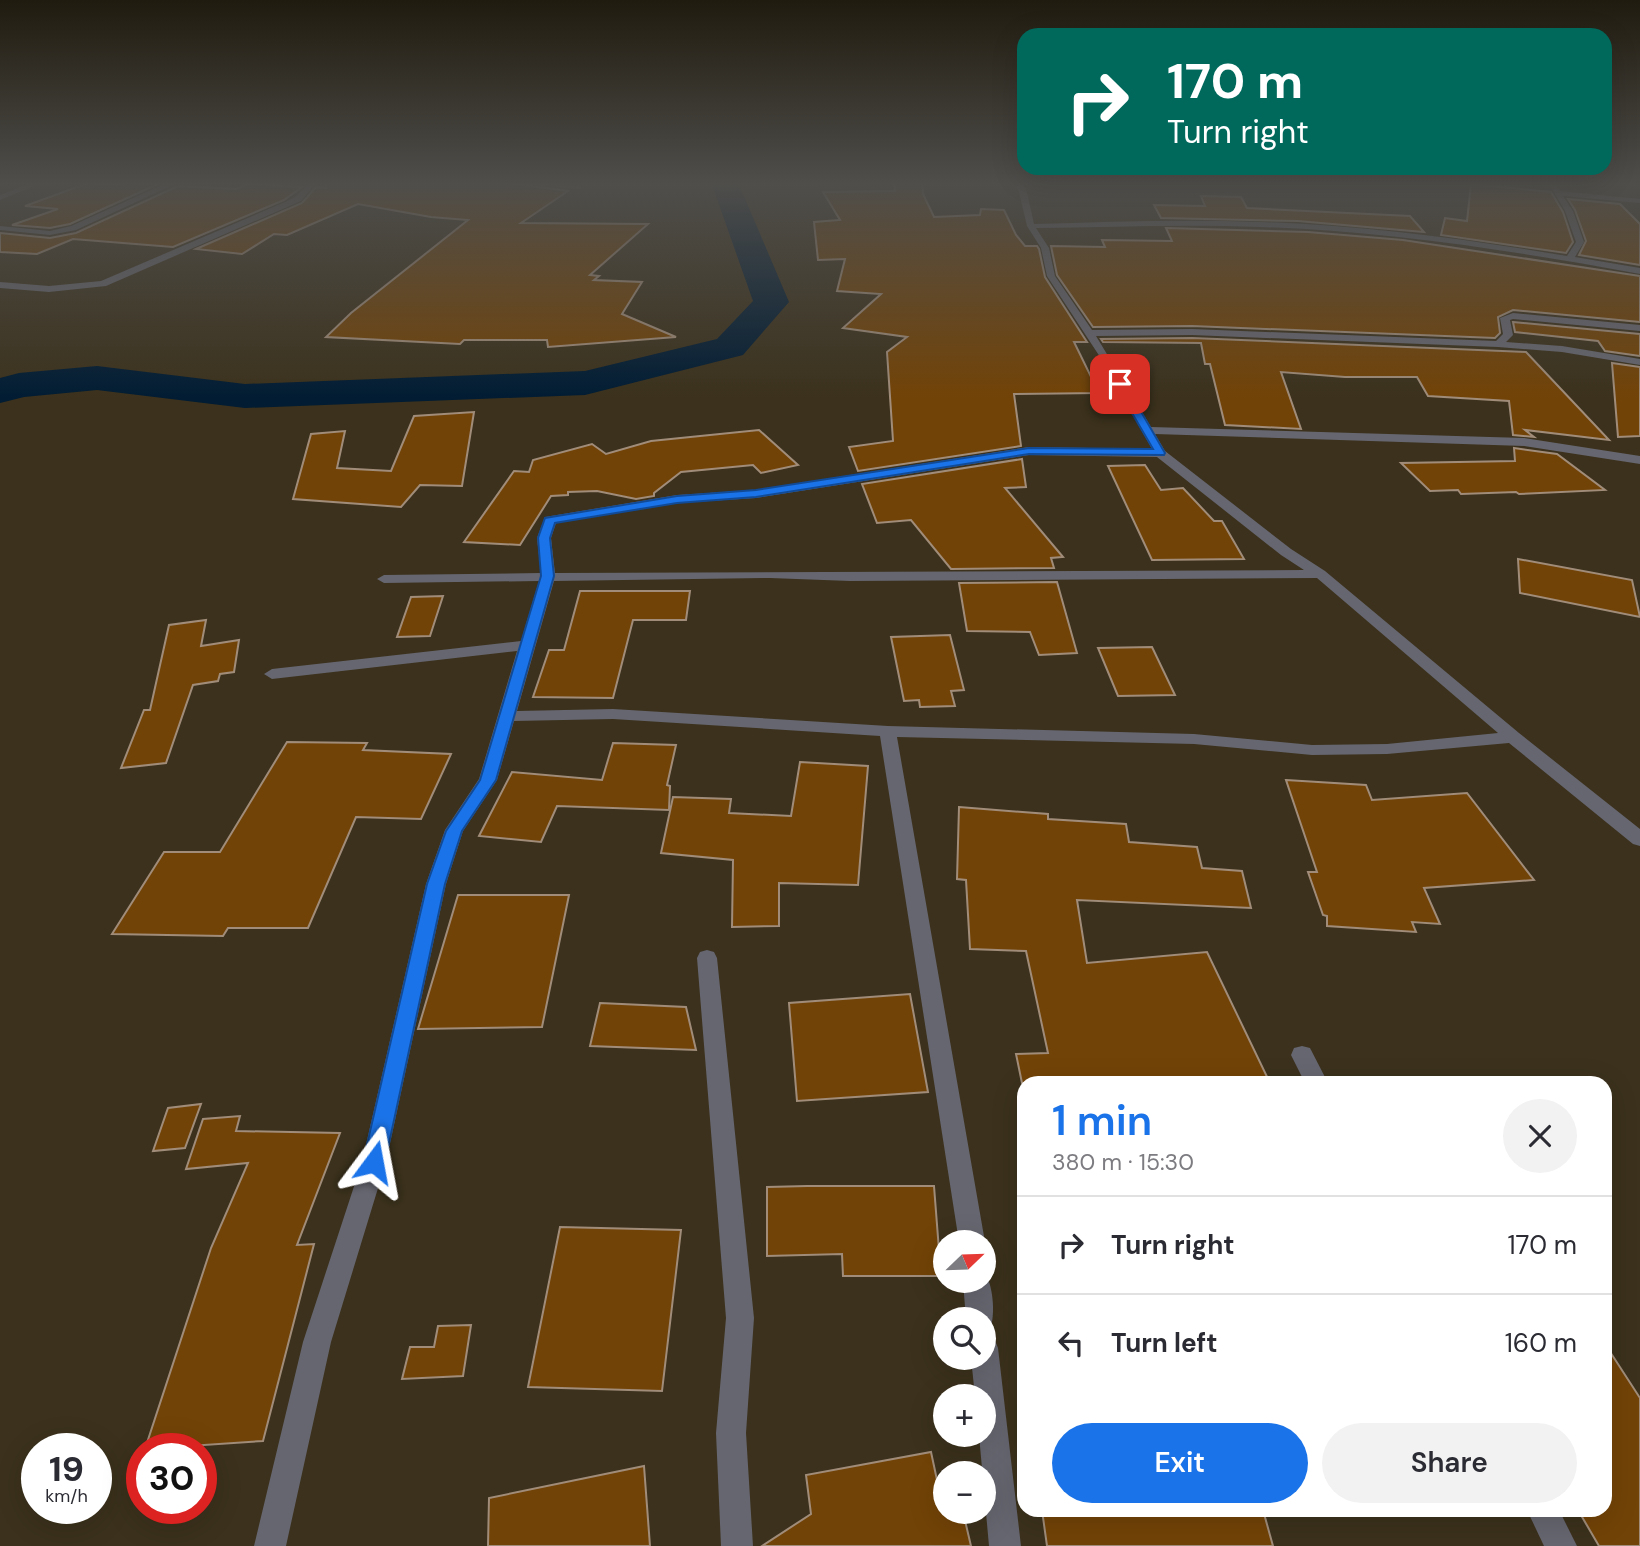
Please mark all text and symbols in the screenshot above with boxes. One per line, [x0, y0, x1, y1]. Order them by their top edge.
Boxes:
text: 170 m [1167, 49, 1303, 113]
icon: right [1052, 56, 1143, 147]
text: Turn right [1167, 111, 1309, 153]
pin [1090, 354, 1150, 414]
icon: arrive [1101, 365, 1139, 403]
text: 1 min [1052, 1093, 1152, 1148]
button: close [1503, 1099, 1577, 1173]
position arrow [337, 1125, 411, 1199]
text: 380 m · 15:30 [1052, 1147, 1194, 1177]
icon: right [1052, 1226, 1090, 1264]
text: Turn right [1111, 1228, 1235, 1262]
text: 170 m [1508, 1228, 1577, 1262]
north arrow [933, 1230, 996, 1293]
map controls [933, 1230, 996, 1524]
button: search [933, 1307, 996, 1370]
icon: left [1052, 1324, 1090, 1362]
text: Turn left [1111, 1326, 1218, 1360]
text: 160 m [1505, 1326, 1577, 1360]
button: + [933, 1384, 996, 1447]
button: Exit [1052, 1423, 1308, 1503]
button: Share [1322, 1423, 1577, 1503]
speed limit sign: 30 [126, 1433, 217, 1524]
text: 19 [49, 1446, 84, 1492]
button: − [933, 1461, 996, 1524]
text: km/h [45, 1484, 88, 1508]

